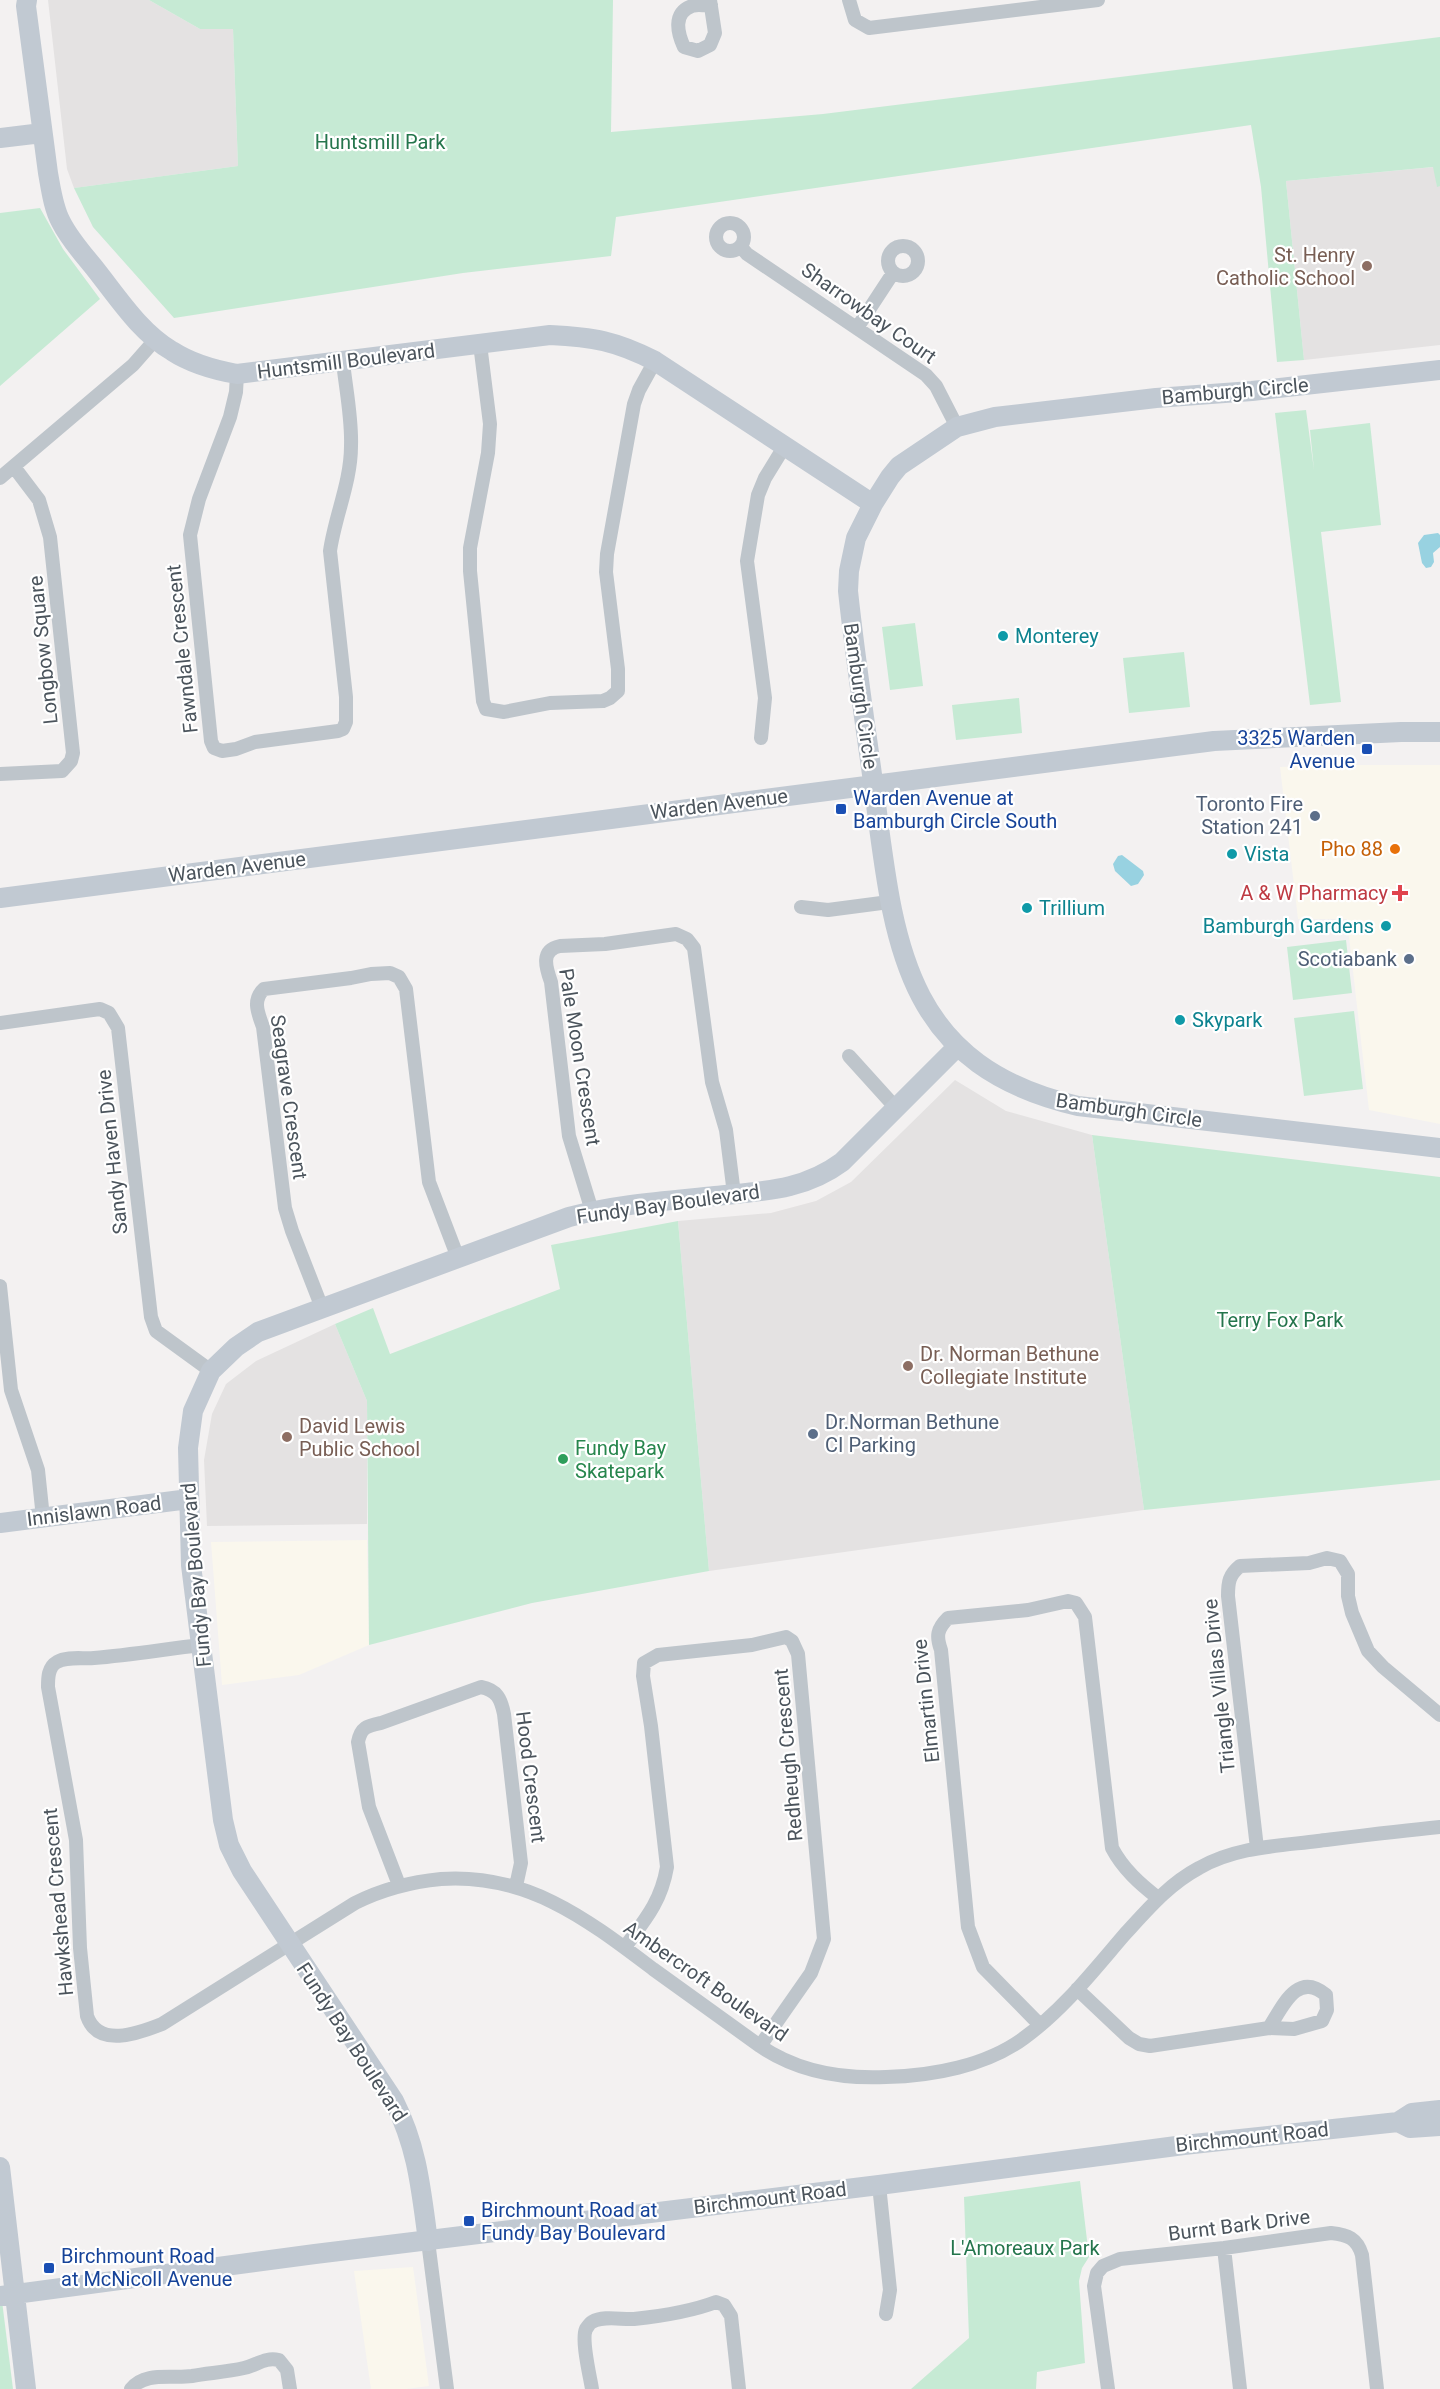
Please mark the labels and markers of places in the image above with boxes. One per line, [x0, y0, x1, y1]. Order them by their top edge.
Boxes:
place label: St. Henry Catholic School [1216, 243, 1356, 290]
marker: St. Henry Catholic School [1360, 259, 1374, 273]
place label: Monterey [1015, 624, 1099, 648]
marker: Monterey [996, 629, 1010, 643]
place label: 3325 Warden Avenue [1237, 726, 1355, 773]
marker: 3325 Warden Avenue [1360, 742, 1374, 756]
place label: Warden Avenue at Bamburgh Circle South [853, 786, 1057, 833]
place label: Toronto Fire Station 241 [1196, 792, 1303, 839]
marker: Warden Avenue at Bamburgh Circle South [834, 802, 848, 816]
marker: Toronto Fire Station 241 [1308, 809, 1322, 823]
place label: Pho 88 [1321, 837, 1383, 861]
place label: Vista [1244, 842, 1289, 866]
marker: Pho 88 [1388, 842, 1402, 856]
marker: Vista [1225, 847, 1239, 861]
place label: A & W Pharmacy [1240, 881, 1389, 905]
marker: A & W Pharmacy [1393, 886, 1407, 900]
place label: Trillium [1039, 896, 1105, 920]
marker: Trillium [1020, 901, 1034, 915]
place label: Bamburgh Gardens [1203, 914, 1374, 938]
marker: Bamburgh Gardens [1379, 919, 1393, 933]
place label: Scotiabank [1298, 947, 1398, 971]
marker: Scotiabank [1402, 952, 1416, 966]
place label: Skypark [1192, 1008, 1263, 1032]
marker: Skypark [1173, 1013, 1187, 1027]
place label: Dr. Norman Bethune Collegiate Institute [920, 1342, 1099, 1389]
marker: Dr. Norman Bethune Collegiate Institute [901, 1359, 915, 1373]
place label: Dr.Norman Bethune CI Parking [825, 1410, 999, 1457]
place label: David Lewis Public School [299, 1414, 420, 1461]
marker: Dr.Norman Bethune CI Parking [806, 1427, 820, 1441]
marker: David Lewis Public School [280, 1430, 294, 1444]
place label: Fundy Bay Skatepark [575, 1436, 667, 1483]
marker: Fundy Bay Skatepark [556, 1452, 570, 1466]
place label: Birchmount Road at Fundy Bay Boulevard [481, 2198, 666, 2245]
marker: Birchmount Road at Fundy Bay Boulevard [462, 2214, 476, 2228]
place label: Birchmount Road at McNicoll Avenue [61, 2244, 232, 2291]
marker: Birchmount Road at McNicoll Avenue [42, 2261, 56, 2275]

